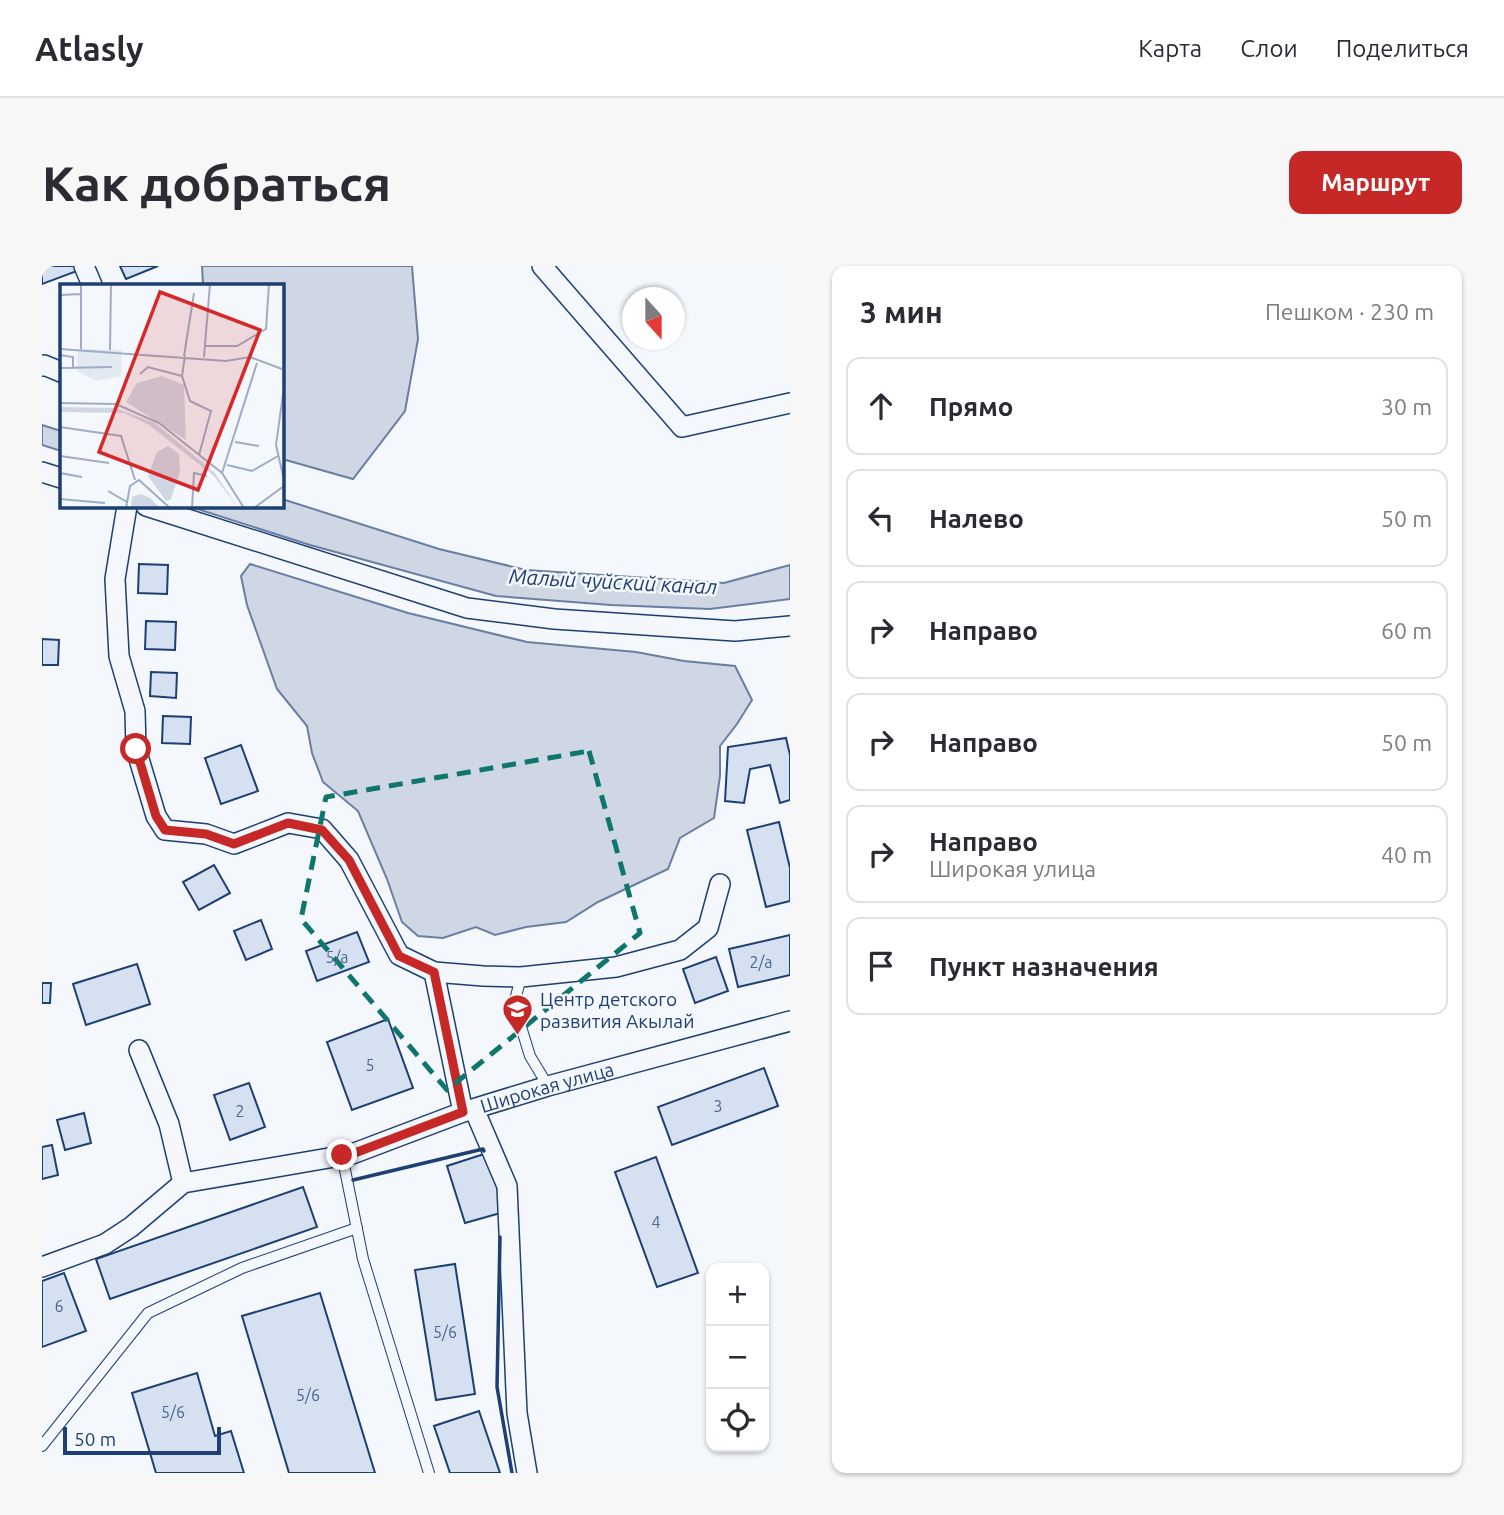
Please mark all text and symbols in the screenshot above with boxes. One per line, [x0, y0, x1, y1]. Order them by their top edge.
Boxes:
text: Atlasly [35, 30, 144, 67]
text: Карта [1138, 35, 1202, 62]
text: Слои [1240, 35, 1298, 62]
text: Поделиться [1336, 35, 1469, 62]
button: Маршрут [1289, 151, 1462, 214]
text: Как добраться [42, 155, 391, 210]
inset map [60, 284, 284, 508]
north arrow [622, 287, 685, 350]
text: 3 мин [860, 295, 943, 329]
text: Пешком · 230 m [1265, 299, 1434, 324]
icon: ahead [862, 387, 900, 425]
text: Прямо [929, 392, 1013, 421]
text: 30 m [1381, 394, 1432, 419]
icon: left [862, 499, 900, 537]
text: Налево [929, 504, 1024, 533]
text: 50 m [1381, 506, 1432, 531]
water label: Малый чуйский канал [508, 564, 718, 598]
icon: right [862, 611, 900, 649]
text: Направо [929, 616, 1038, 645]
text: 60 m [1381, 618, 1432, 643]
icon: right [862, 723, 900, 761]
text: Направо [929, 728, 1038, 757]
text: 50 m [1381, 730, 1432, 755]
route start [120, 733, 151, 764]
text: Направо [929, 827, 1038, 856]
icon: right [862, 835, 900, 873]
text: 40 m [1381, 842, 1432, 867]
text: Широкая улица [929, 856, 1096, 881]
icon: arrive [862, 947, 900, 985]
house number: 5/а [325, 948, 349, 966]
text: Пункт назначения [929, 952, 1159, 981]
house number: 2/а [749, 953, 773, 971]
place label: Центр детского развития Акылай [540, 988, 694, 1032]
school or university icon: Центр детского развития Акылай [500, 993, 534, 1037]
house number: 5 [365, 1056, 375, 1074]
street label: Широкая улица [477, 1058, 616, 1117]
house number: 3 [713, 1097, 723, 1115]
house number: 2 [235, 1102, 245, 1120]
route end [326, 1139, 357, 1170]
house number: 4 [651, 1213, 661, 1231]
map controls [706, 1263, 769, 1452]
button: + [706, 1263, 769, 1326]
house number: 6 [54, 1297, 64, 1315]
house number: 5/6 [433, 1323, 457, 1341]
button: − [706, 1326, 769, 1389]
house number: 5/6 [296, 1386, 320, 1404]
button: locate [706, 1389, 769, 1452]
house number: 5/6 [161, 1403, 185, 1421]
scale bar [63, 1424, 220, 1456]
text: 50 m [74, 1428, 116, 1450]

